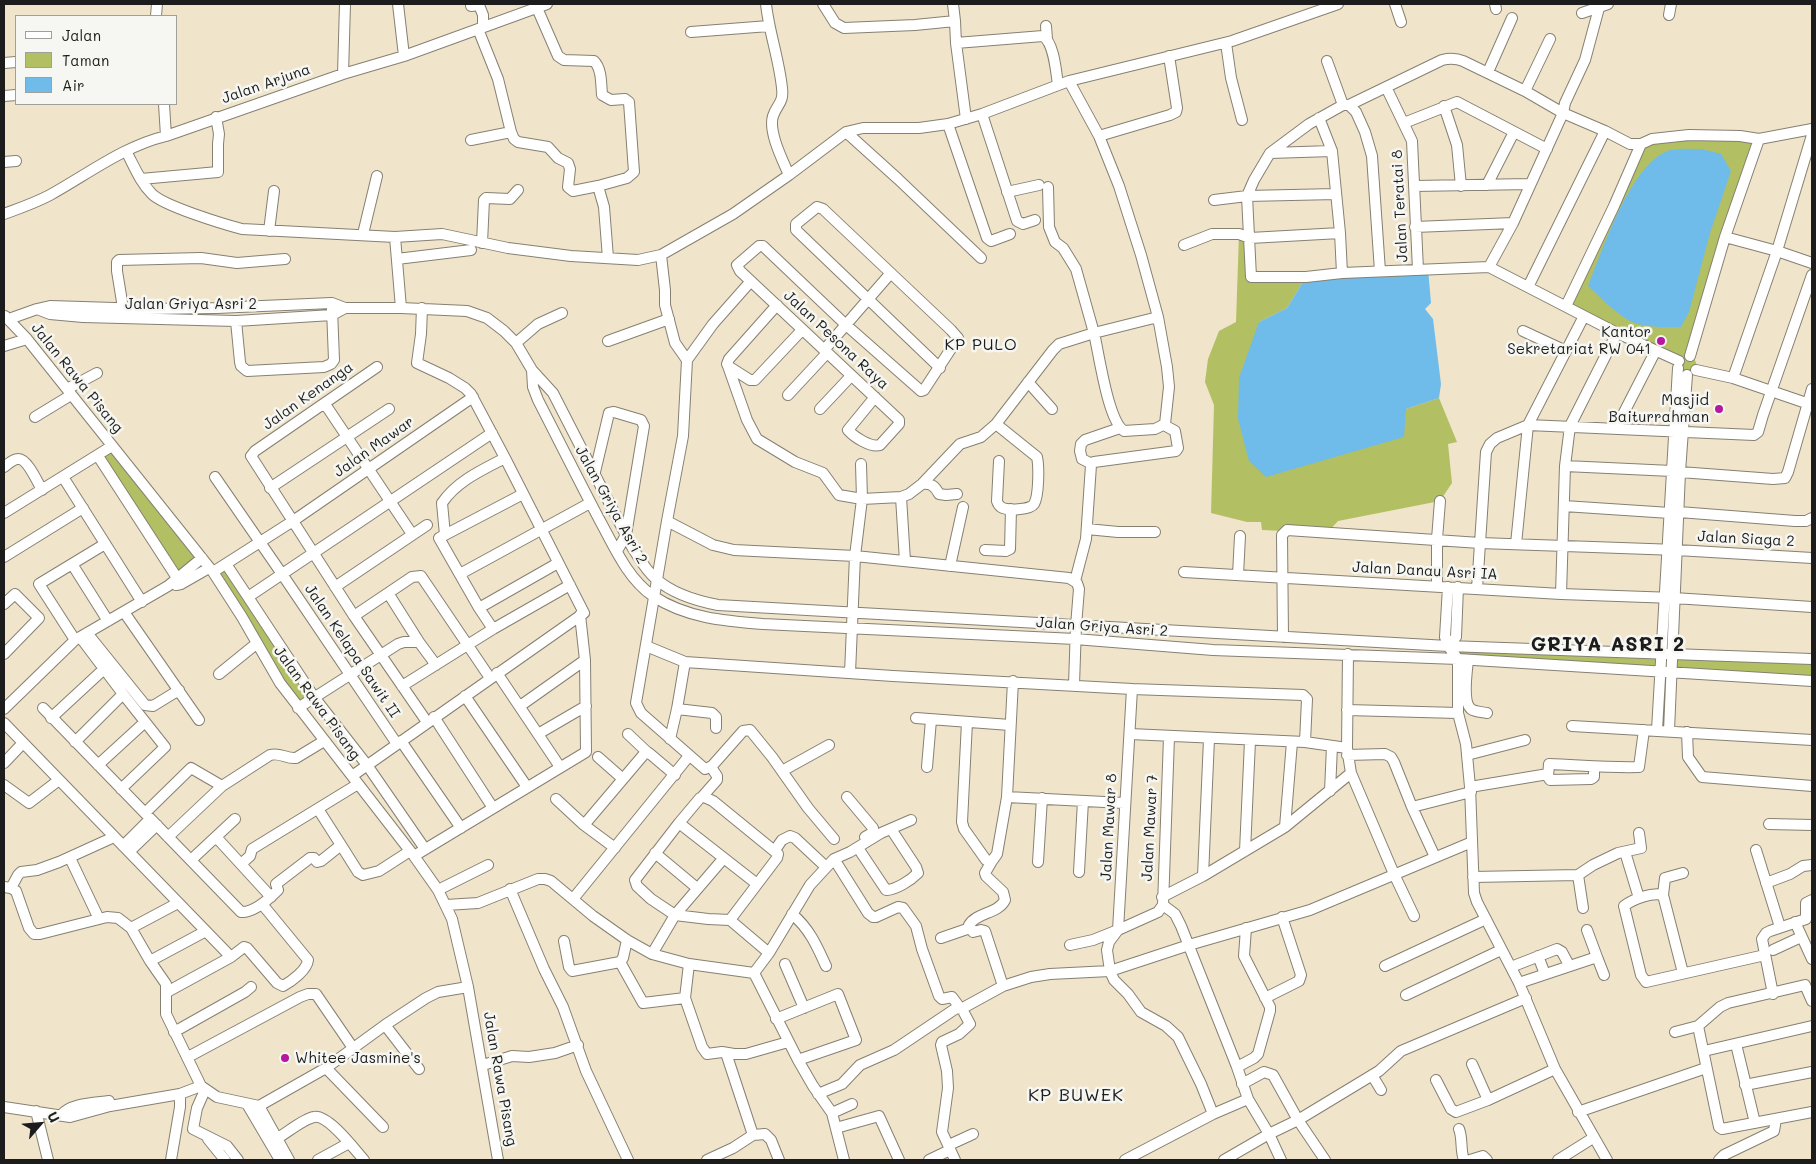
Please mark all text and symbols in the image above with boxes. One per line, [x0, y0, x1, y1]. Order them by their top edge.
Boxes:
legend [15, 15, 178, 105]
text: Jalan [62, 25, 101, 45]
text: Taman [62, 50, 109, 70]
street label: Jalan Arjuna [219, 60, 313, 108]
text: Air [62, 75, 85, 95]
street label: Jalan Teratai 8 [1388, 149, 1412, 263]
street label: Jalan Pesona Raya [780, 287, 892, 393]
street label: Jalan Griya Asri 2 [125, 295, 257, 313]
street label: Jalan Rawa Pisang [27, 320, 127, 436]
place label: Kantor Sekretariat RW 041 [1507, 323, 1651, 358]
district label: KP PULO [944, 335, 1018, 355]
marker: Kantor Sekretariat RW 041 [1655, 335, 1667, 347]
street label: Jalan Kenanga [259, 358, 357, 434]
place label: Masjid Baiturrahman [1608, 391, 1709, 426]
marker: Masjid Baiturrahman [1713, 403, 1725, 415]
street label: Jalan Mawar [330, 413, 418, 481]
street label: Jalan Griya Asri 2 [571, 443, 651, 567]
street label: Jalan Siaga 2 [1697, 527, 1795, 551]
street label: Jalan Danau Asri IA [1352, 558, 1498, 584]
street label: Jalan Kelapa Sawit II [301, 581, 403, 721]
street label: Jalan Griya Asri 2 [1036, 613, 1168, 641]
district label: GRIYA ASRI 2 [1529, 633, 1687, 657]
street label: Jalan Rawa Pisang [270, 643, 364, 763]
street label: Jalan Mawar 8 [1097, 773, 1121, 881]
street label: Jalan Mawar 7 [1138, 774, 1162, 882]
street label: Jalan Rawa Pisang [479, 1010, 521, 1148]
place label: Whitee Jasmine's [295, 1049, 421, 1067]
marker: Whitee Jasmine's [279, 1052, 291, 1064]
district label: KP BUWEK [1027, 1084, 1125, 1106]
north arrow [15, 1099, 65, 1149]
text: U [43, 1108, 65, 1126]

